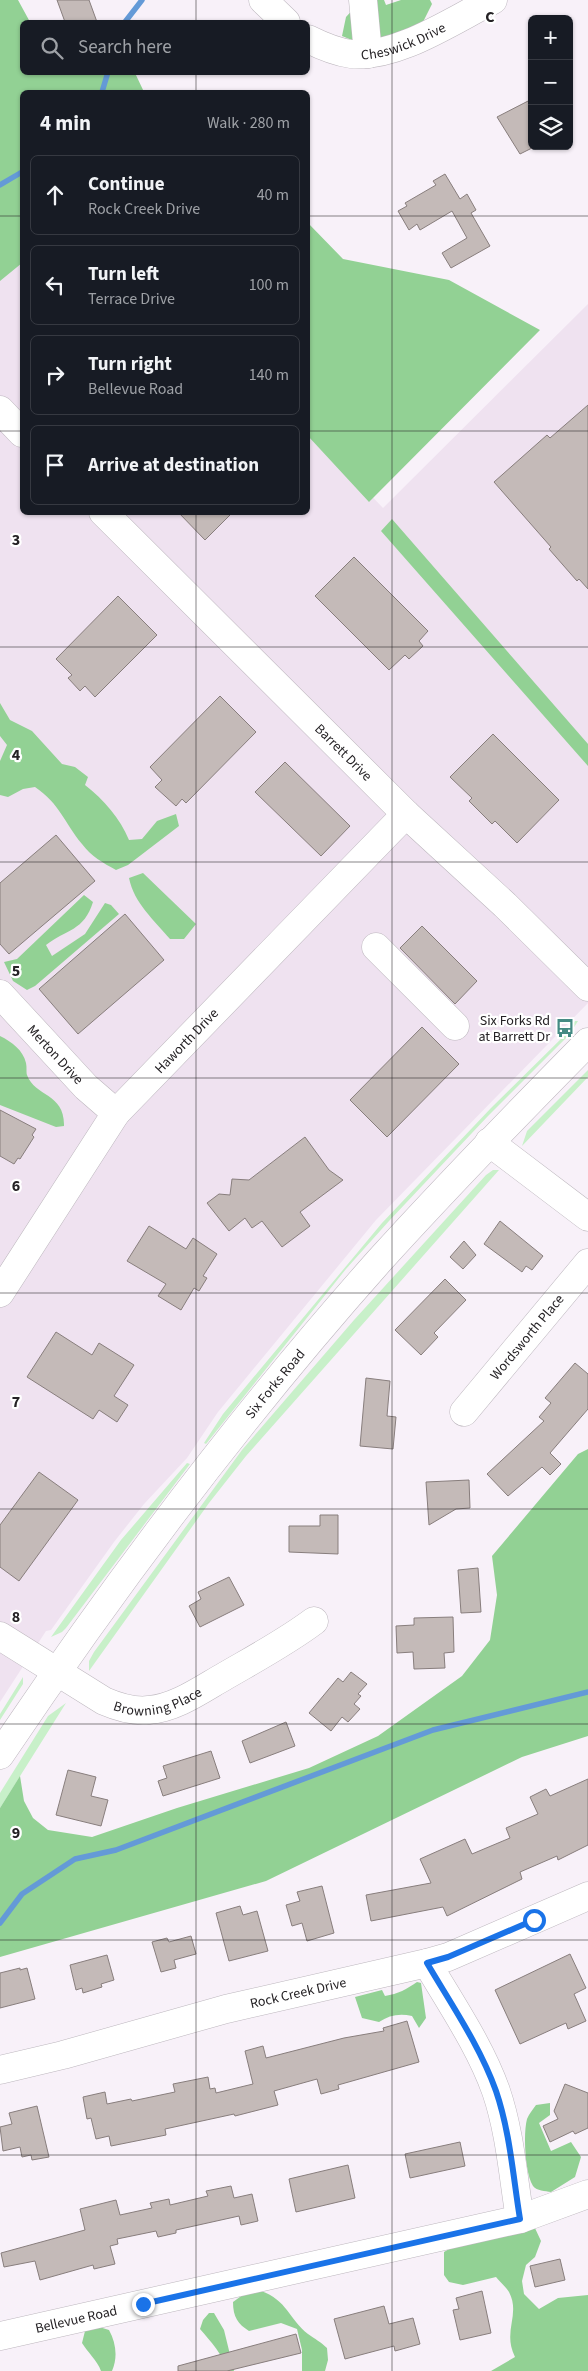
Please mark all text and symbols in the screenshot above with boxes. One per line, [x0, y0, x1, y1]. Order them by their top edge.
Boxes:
text: C [485, 6, 495, 28]
map controls [528, 15, 573, 150]
button: + [528, 15, 573, 60]
street label: Cheswick Drive [360, 18, 449, 65]
search box [20, 20, 310, 75]
icon: search [38, 34, 66, 62]
text: Search here [78, 34, 172, 61]
button: − [528, 60, 573, 105]
button: layers [528, 105, 573, 150]
text: 4 min [40, 108, 91, 138]
text: Walk · 280 m [207, 112, 290, 134]
text: Continue [88, 171, 165, 198]
icon: ahead [41, 181, 69, 209]
text: 40 m [257, 184, 289, 206]
text: Rock Creek Drive [88, 198, 200, 220]
text: Turn left [88, 261, 159, 288]
icon: left [41, 271, 69, 299]
text: 100 m [249, 274, 289, 296]
text: Terrace Drive [88, 288, 175, 310]
text: Turn right [88, 351, 172, 378]
icon: right [41, 361, 69, 389]
text: 140 m [249, 364, 289, 386]
text: Bellevue Road [88, 378, 183, 400]
icon: arrive [41, 451, 69, 479]
text: Arrive at destination [88, 452, 259, 479]
text: 3 [12, 529, 20, 551]
street label: Barrett Drive [310, 719, 376, 786]
text: 4 [12, 744, 21, 766]
text: 5 [12, 960, 20, 982]
street label: Haworth Drive [150, 1004, 223, 1078]
place label: Six Forks Rd at Barrett Dr [478, 1011, 550, 1047]
bus stop icon: Six Forks Rd at Barrett Dr [554, 1017, 576, 1039]
street label: Merton Drive [22, 1021, 88, 1089]
text: 6 [12, 1175, 20, 1197]
street label: Wordsworth Place [486, 1290, 569, 1385]
street label: Six Forks Road [241, 1345, 310, 1423]
text: 7 [12, 1391, 20, 1413]
text: 8 [12, 1606, 20, 1628]
street label: Browning Place [111, 1683, 206, 1722]
text: 9 [12, 1822, 20, 1844]
route start [523, 1909, 546, 1932]
street label: Rock Creek Drive [248, 1973, 348, 2014]
route end [132, 2293, 155, 2316]
street label: Bellevue Road [33, 2301, 119, 2339]

